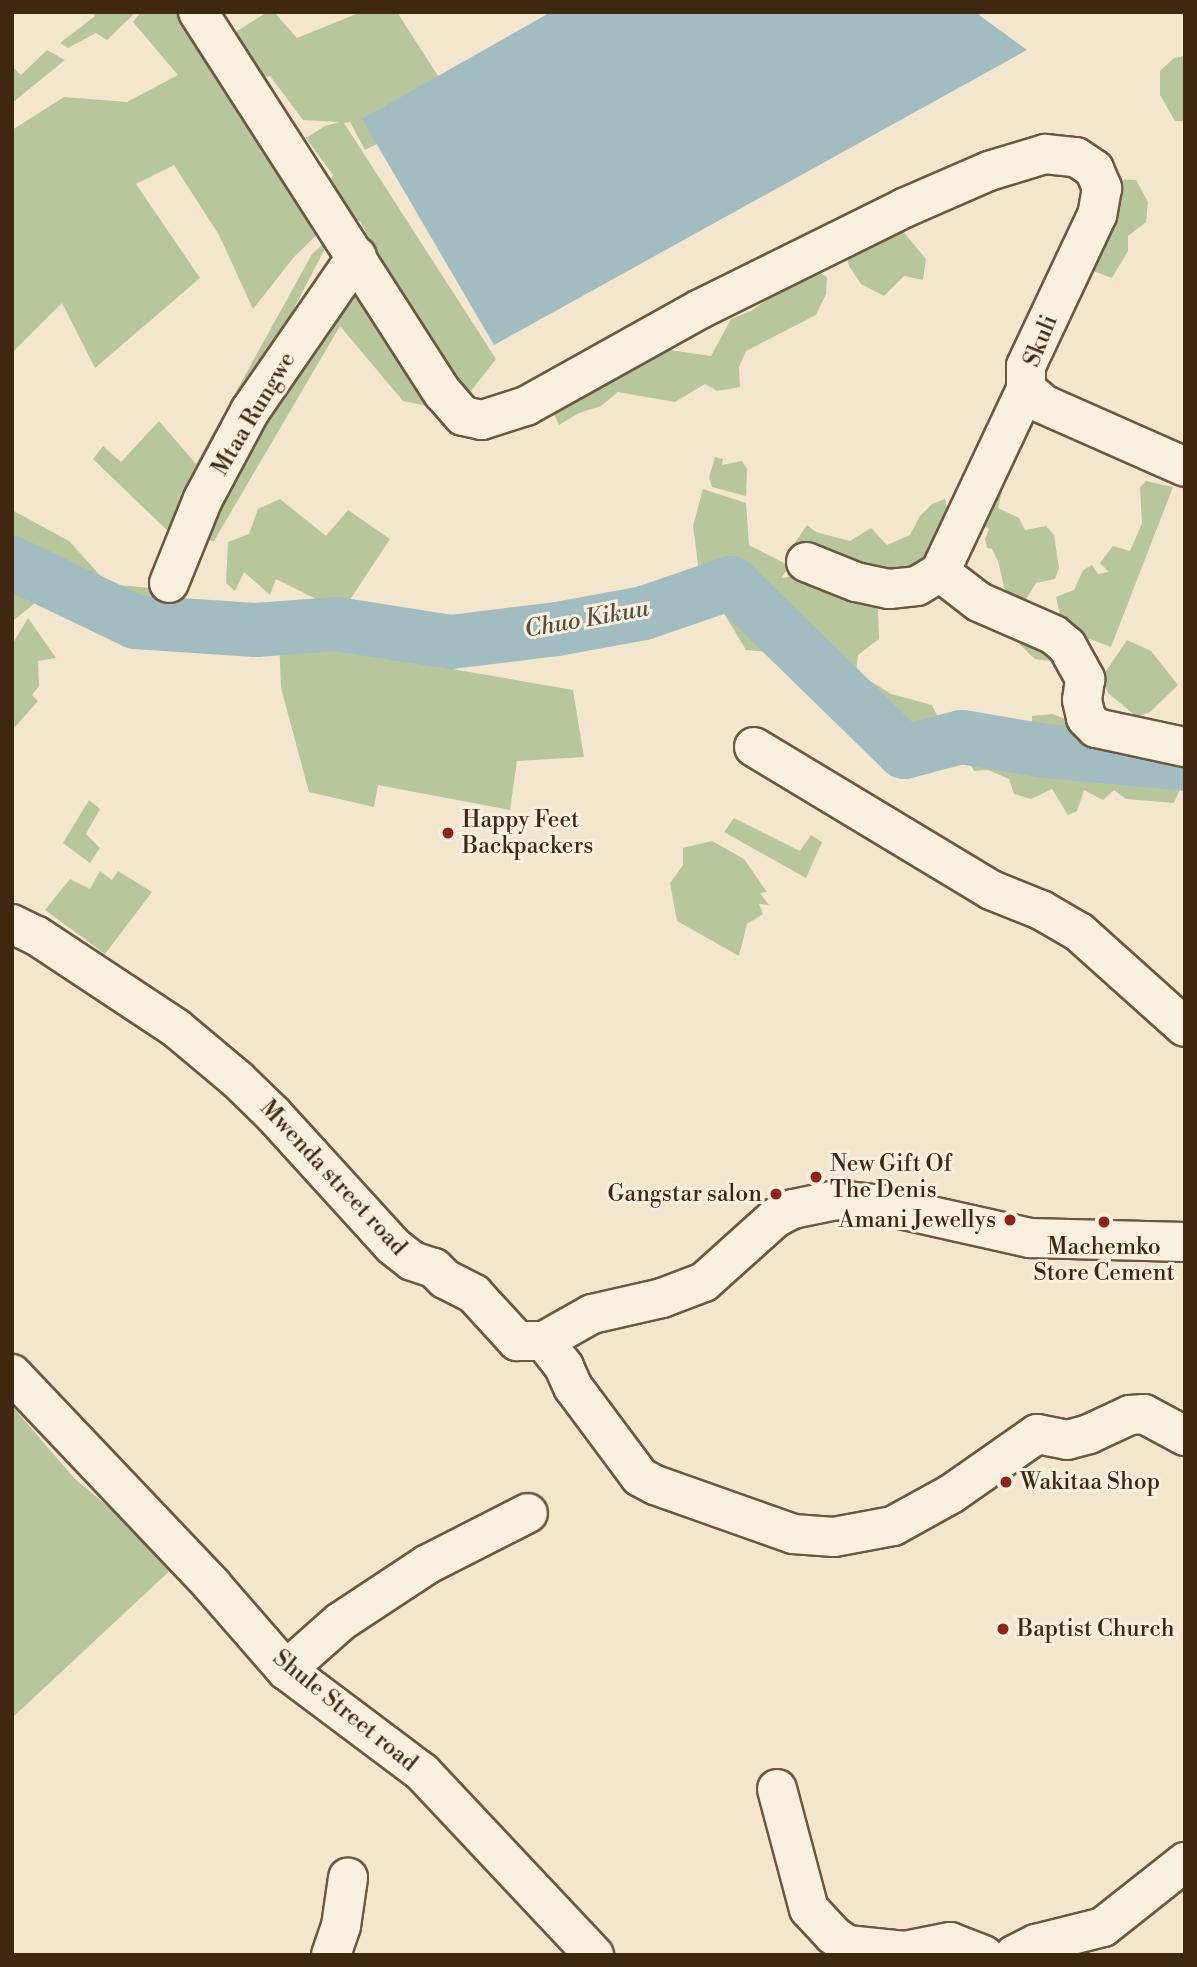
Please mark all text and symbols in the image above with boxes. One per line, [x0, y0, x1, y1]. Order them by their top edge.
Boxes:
street label: Skuli [1018, 311, 1064, 371]
street label: Mtaa Rungwe [206, 347, 302, 481]
water label: Chuo Kikuu [523, 595, 651, 645]
place label: Happy Feet Backpackers [462, 806, 593, 860]
marker: Happy Feet Backpackers [440, 825, 456, 841]
street label: Mwenda street road [254, 1095, 412, 1261]
place label: New Gift Of The Denis [830, 1150, 952, 1204]
marker: New Gift Of The Denis [808, 1169, 824, 1185]
place label: Gangstar salon [608, 1180, 762, 1208]
marker: Gangstar salon [768, 1186, 784, 1202]
place label: Amani Jewellys [839, 1206, 996, 1234]
marker: Amani Jewellys [1002, 1212, 1018, 1228]
marker: Machemko Store Cement [1096, 1214, 1112, 1230]
place label: Machemko Store Cement [1033, 1233, 1175, 1287]
place label: Wakitaa Shop [1020, 1468, 1160, 1496]
marker: Wakitaa Shop [998, 1474, 1014, 1490]
place label: Baptist Church [1017, 1615, 1174, 1643]
marker: Baptist Church [995, 1621, 1011, 1637]
street label: Shule Street road [267, 1644, 423, 1778]

